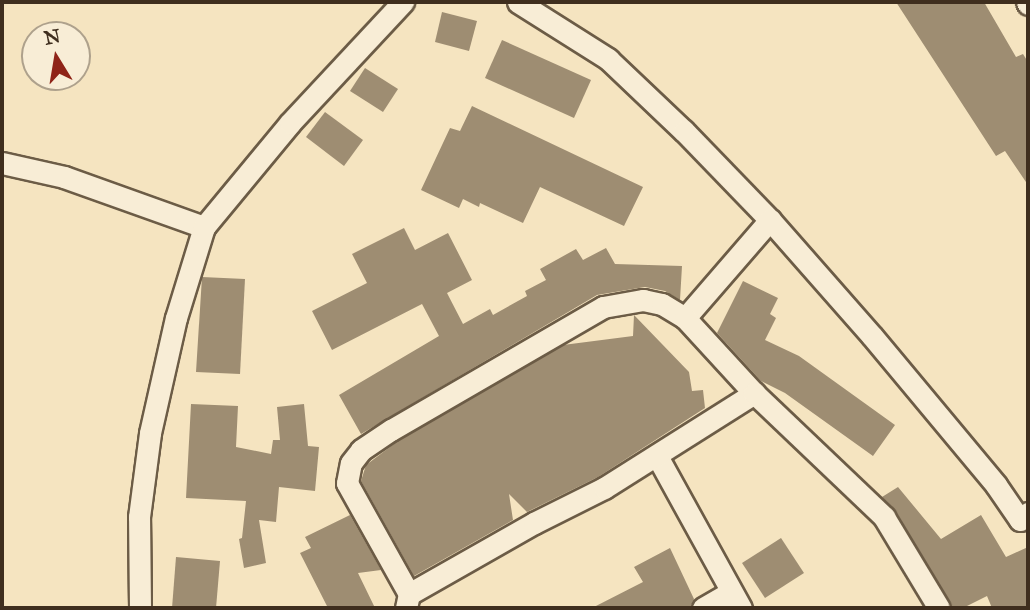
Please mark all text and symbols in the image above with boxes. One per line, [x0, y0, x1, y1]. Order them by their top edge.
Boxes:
north arrow [21, 21, 91, 91]
text: N [42, 24, 62, 50]

